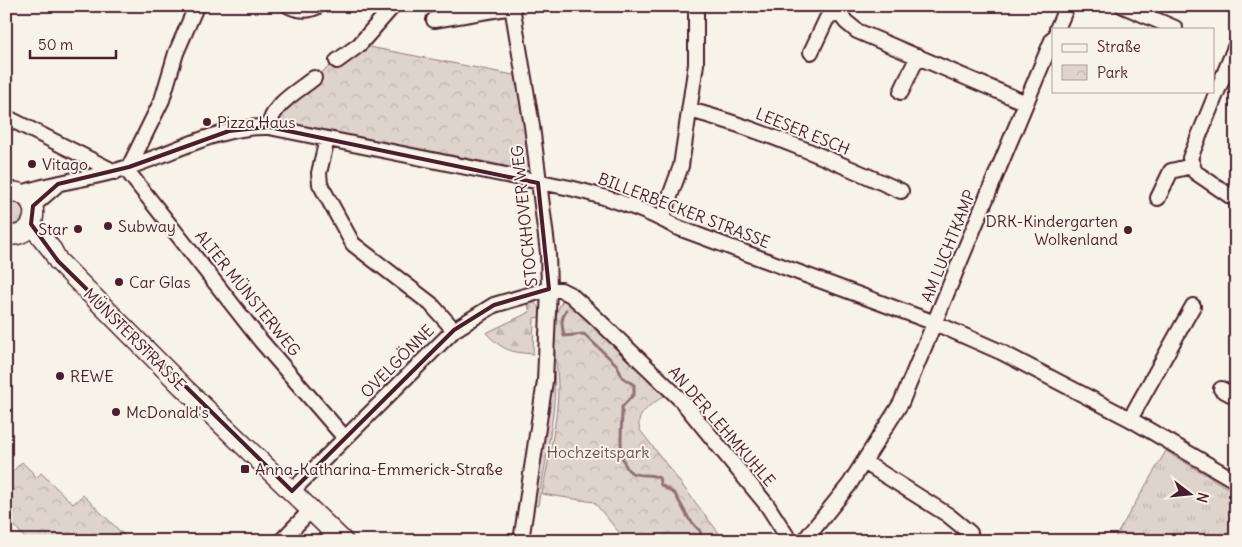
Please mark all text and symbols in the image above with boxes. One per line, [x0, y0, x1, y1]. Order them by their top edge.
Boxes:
scale bar [30, 28, 116, 60]
legend [1052, 28, 1214, 92]
text: 50 m [38, 35, 73, 54]
text: Straße [1097, 37, 1141, 56]
text: Park [1097, 63, 1128, 82]
street label: LEESER ESCH [753, 103, 853, 159]
place label: Pizza Haus [217, 112, 296, 132]
marker: Pizza Haus [201, 116, 213, 128]
street label: STOCKHOVER WEG [507, 144, 541, 288]
place label: Vitago [42, 154, 88, 174]
marker: Vitago [26, 158, 38, 170]
street label: BILLERBECKER STRASSE [595, 168, 773, 252]
street label: AM LUCHTKAMP [916, 187, 980, 305]
place label: DRK-Kindergarten Wolkenland [985, 211, 1118, 249]
place label: Subway [118, 216, 176, 236]
place label: Star [38, 219, 68, 239]
marker: Subway [102, 220, 114, 232]
marker: Star [72, 223, 84, 235]
marker: DRK-Kindergarten Wolkenland [1122, 224, 1134, 236]
street label: ALTER MÜNSTERWEG [191, 226, 305, 360]
place label: Car Glas [129, 272, 190, 292]
marker: Car Glas [113, 276, 125, 288]
street label: MÜNSTERSTRASSE [80, 284, 190, 394]
street label: OVELGÖNNE [356, 320, 438, 402]
street label: AN DER LEHMKUHLE [664, 362, 780, 490]
place label: REWE [70, 366, 114, 386]
marker: REWE [54, 370, 66, 382]
place label: McDonald's [126, 402, 209, 422]
marker: McDonald's [110, 406, 122, 418]
park label: Hochzeitspark [546, 442, 650, 462]
place label: Anna-Katharina-Emmerick-Straße [255, 459, 503, 479]
marker: Anna-Katharina-Emmerick-Straße [239, 463, 251, 475]
north arrow [1164, 470, 1214, 520]
text: N [1193, 490, 1212, 505]

